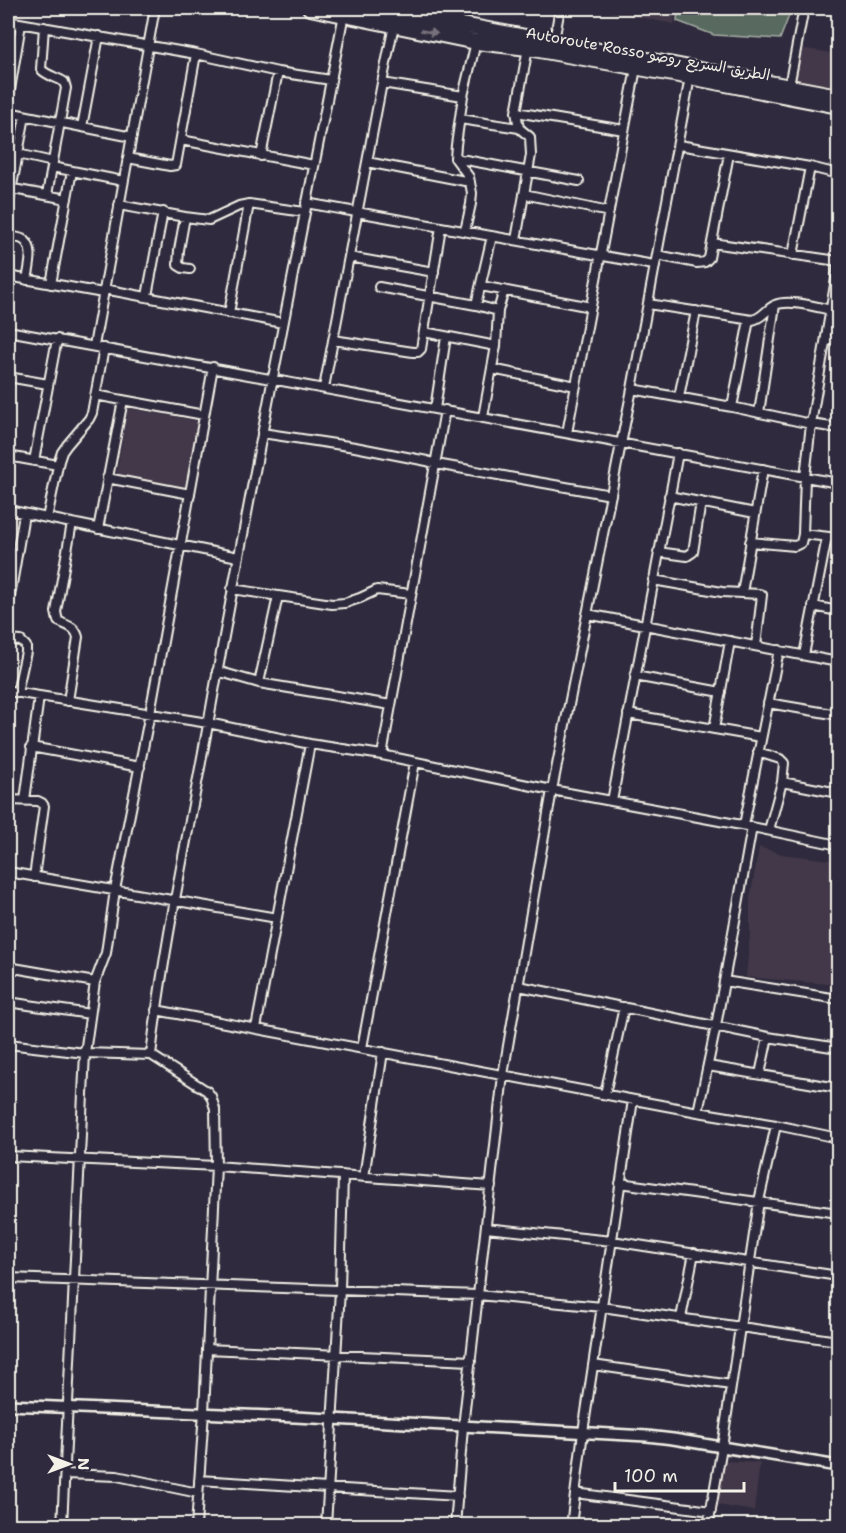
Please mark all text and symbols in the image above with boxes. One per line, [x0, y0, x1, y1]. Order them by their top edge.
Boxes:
street label: Autoroute Rosso الطريق السريع روصو [524, 23, 772, 86]
one-way arrow [419, 28, 438, 37]
north arrow [39, 1434, 99, 1494]
scale bar [615, 1455, 744, 1493]
text: N [73, 1458, 94, 1470]
text: 100 m [624, 1464, 678, 1488]

